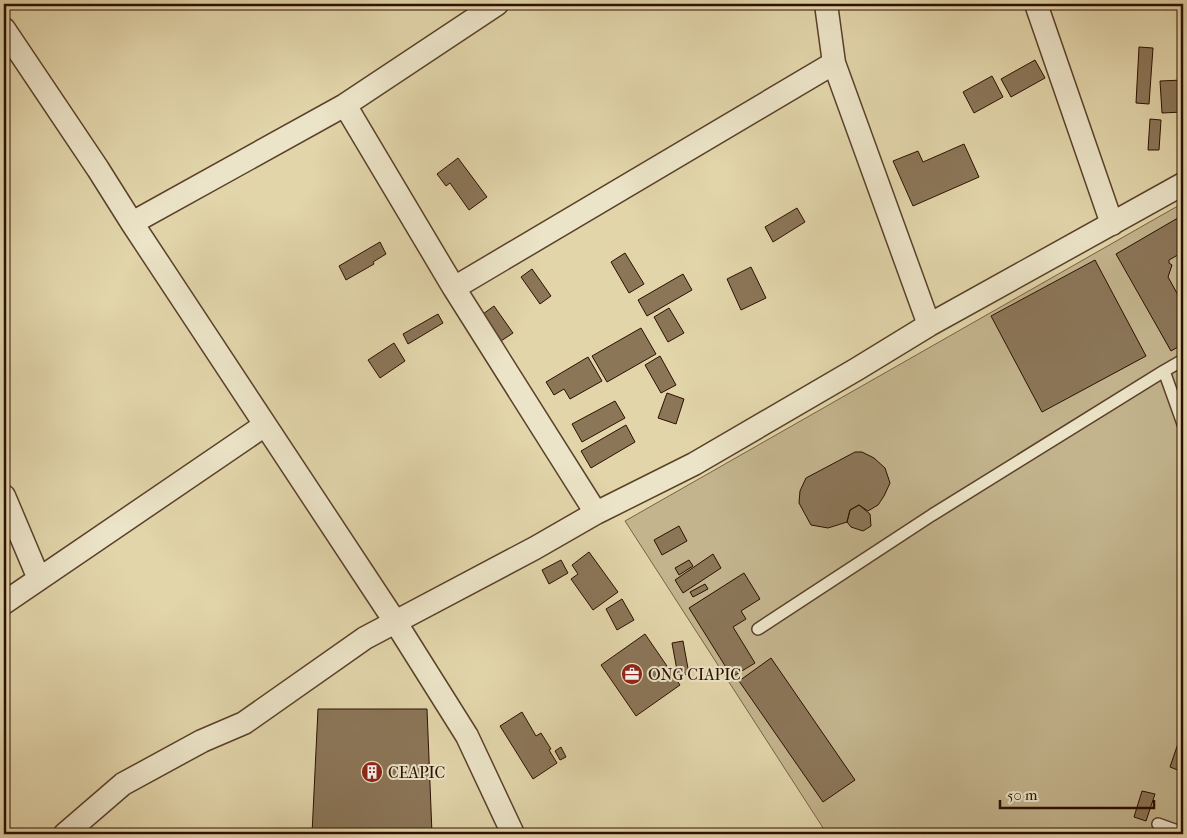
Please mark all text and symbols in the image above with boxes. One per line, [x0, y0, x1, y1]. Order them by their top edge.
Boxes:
office icon: ONG CIAPIC [620, 662, 644, 686]
place label: ONG CIAPIC [648, 665, 741, 684]
building icon: CEAPIC [360, 760, 384, 784]
place label: CEAPIC [388, 763, 445, 782]
scale bar [1000, 778, 1153, 810]
text: 50 m [1007, 786, 1038, 804]

